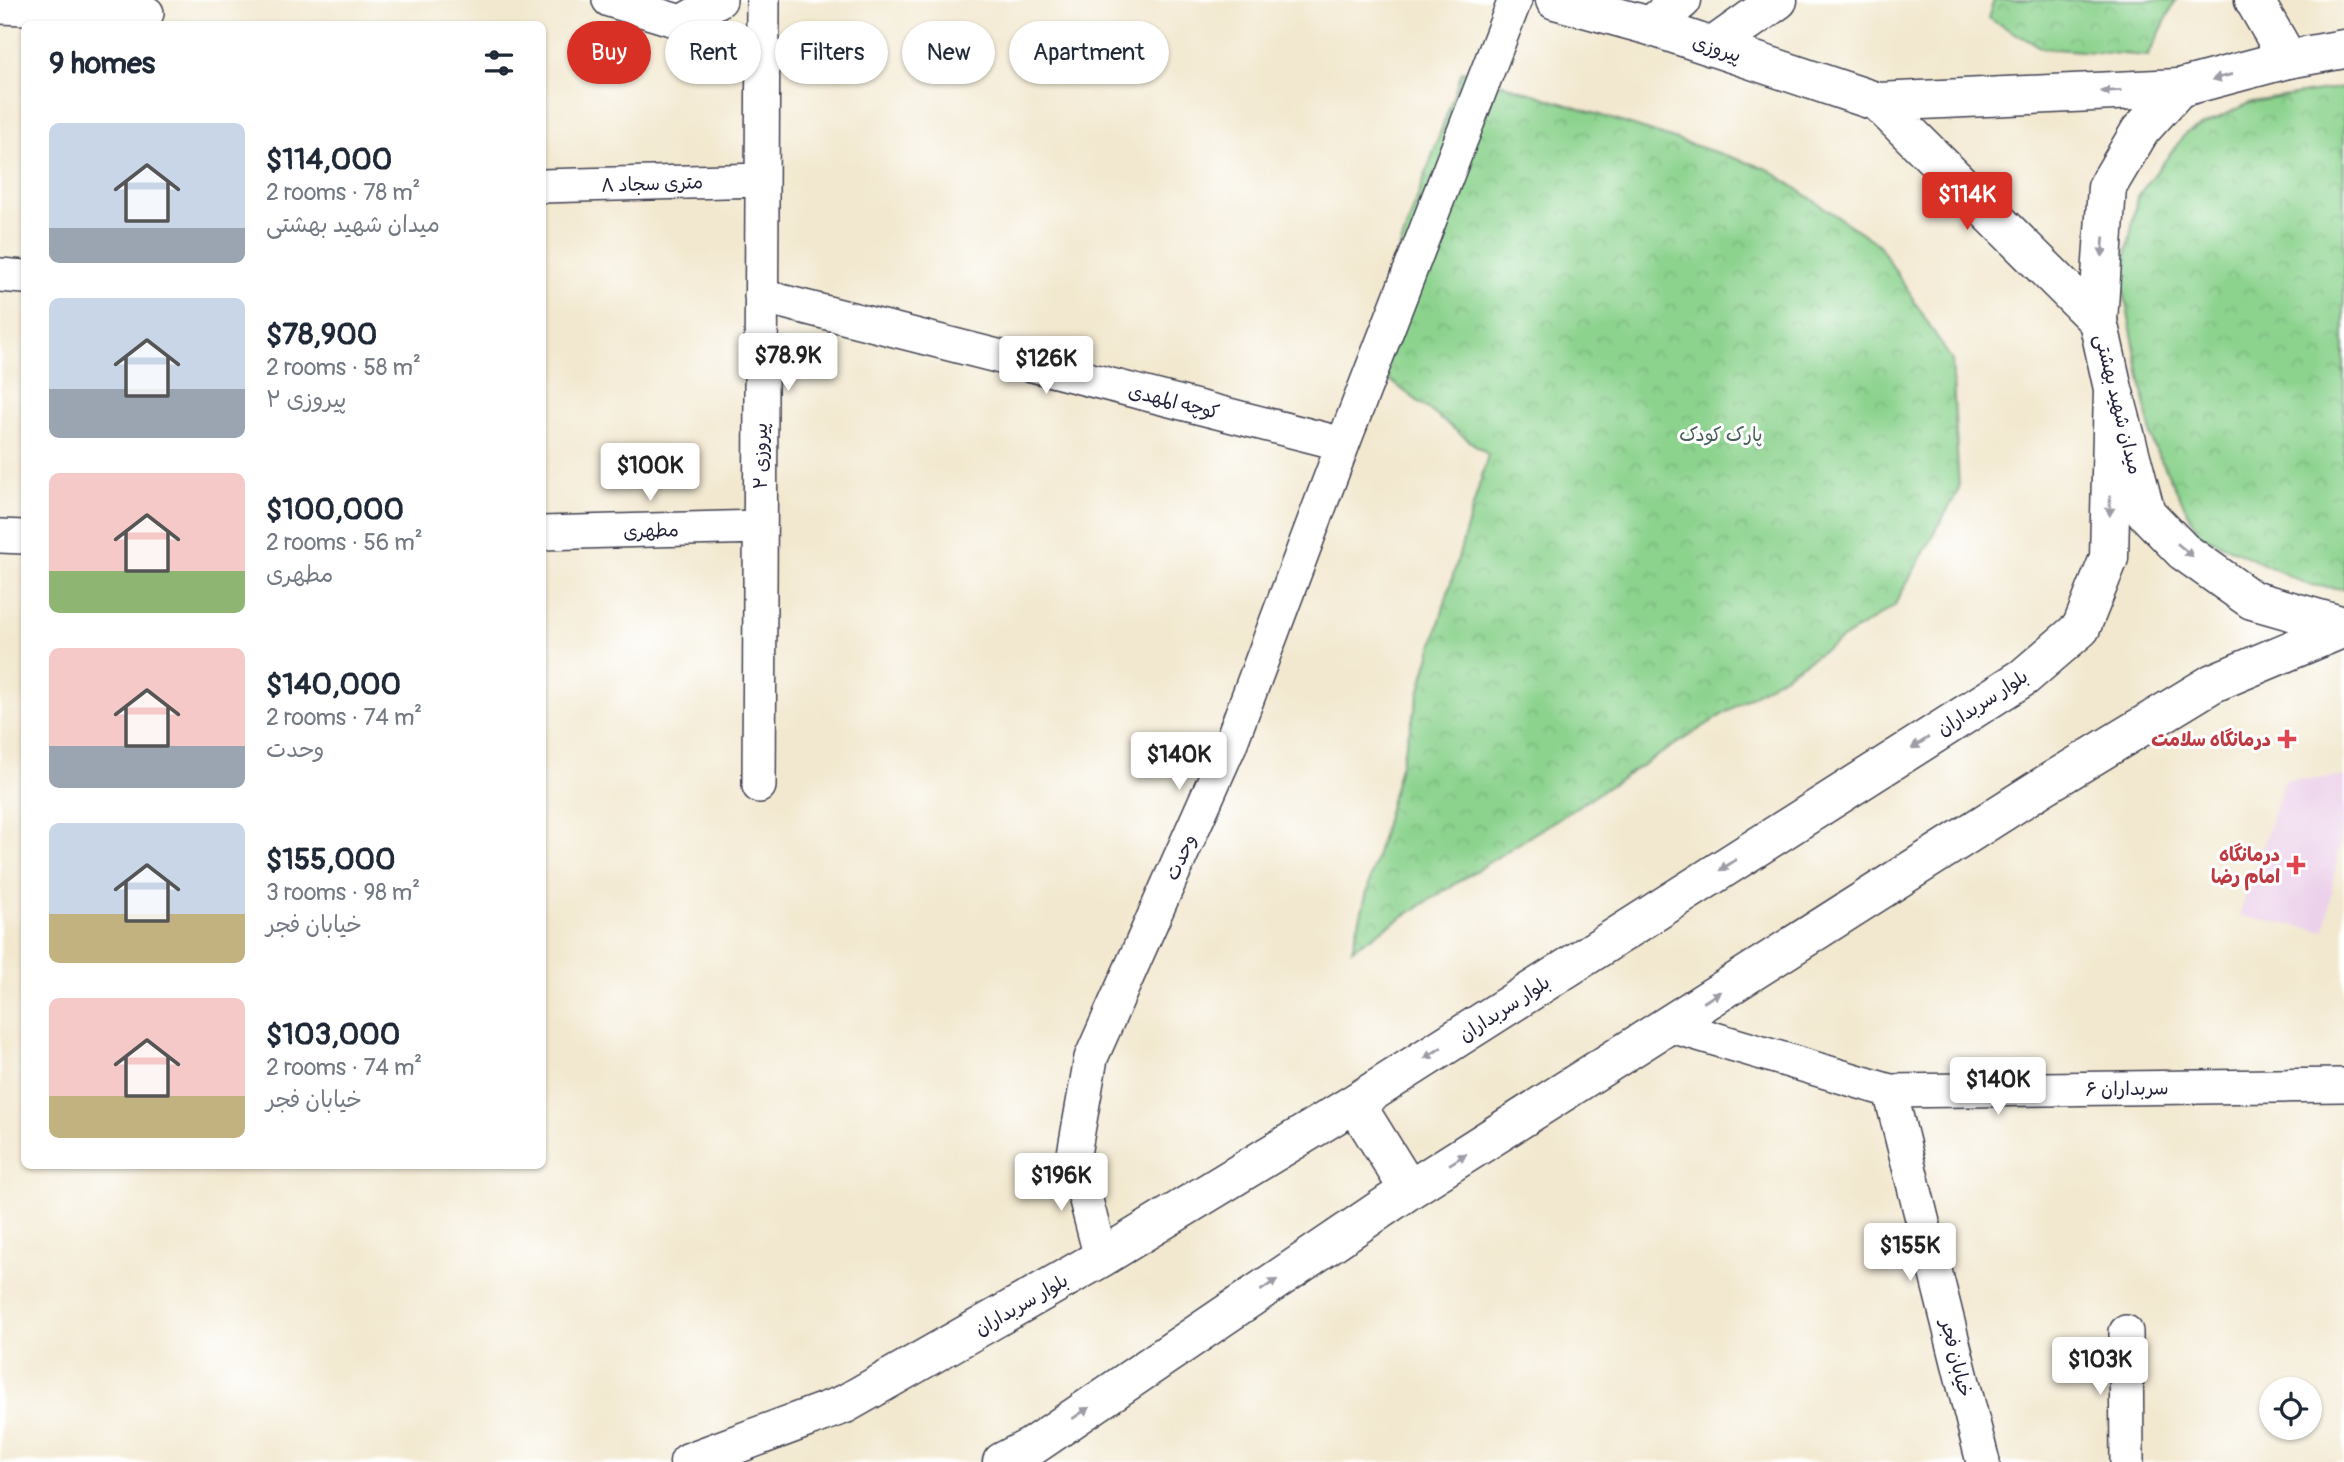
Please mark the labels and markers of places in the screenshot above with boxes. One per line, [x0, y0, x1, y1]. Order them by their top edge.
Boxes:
pin: $114K [1918, 173, 2016, 232]
pin: $78.9K [731, 334, 845, 393]
pin: $126K [997, 336, 1095, 396]
pin: $100K [601, 444, 699, 503]
place label: درمانگاه سلامت [2151, 728, 2271, 752]
marker: درمانگاه سلامت [2277, 729, 2297, 749]
pin: $140K [1130, 732, 1228, 792]
place label: درمانگاه امام رضا [2211, 843, 2280, 891]
marker: درمانگاه امام رضا [2286, 855, 2306, 875]
pin: $140K [1949, 1058, 2047, 1117]
pin: $196K [1012, 1154, 1110, 1213]
pin: $155K [1861, 1224, 1959, 1283]
pin: $103K [2051, 1338, 2149, 1397]

